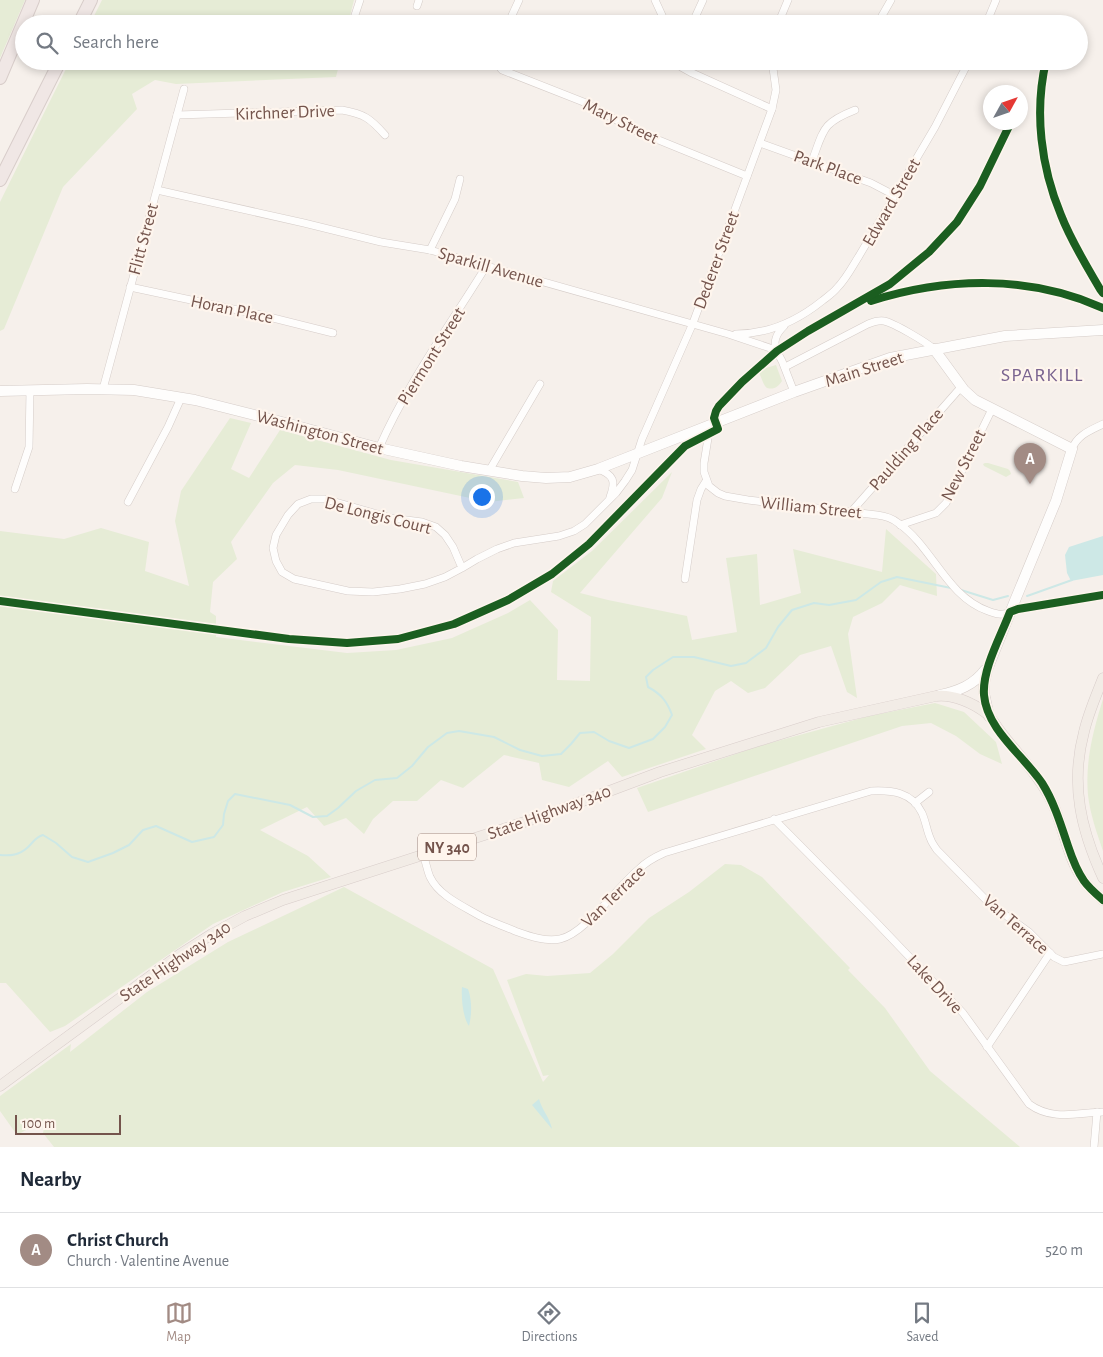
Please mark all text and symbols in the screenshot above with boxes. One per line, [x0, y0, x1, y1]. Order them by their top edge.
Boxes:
search box [15, 15, 1088, 70]
icon: search [33, 29, 61, 57]
text: Search here [73, 33, 159, 52]
north arrow [983, 85, 1028, 130]
street label: Mary Street [580, 96, 661, 148]
street label: Kirchner Drive [235, 102, 335, 124]
street label: Park Place [791, 147, 864, 189]
street label: Edward Street [860, 155, 924, 249]
street label: Flitt Street [126, 201, 162, 277]
street label: Dederer Street [691, 209, 743, 312]
street label: Sparkill Avenue [436, 244, 545, 292]
street label: Horan Place [189, 292, 275, 328]
street label: Piermont Street [395, 304, 469, 408]
street label: Main Street [823, 349, 906, 391]
district label: SPARKILL [1001, 365, 1083, 385]
street label: Paulding Place [866, 405, 947, 494]
street label: Washington Street [254, 407, 385, 459]
street label: New Street [938, 427, 990, 504]
pin: A [1014, 443, 1046, 484]
your location [469, 484, 495, 510]
street label: De Longis Court [323, 494, 433, 538]
street label: William Street [759, 494, 863, 522]
street label: State Highway 340 [485, 782, 613, 844]
road number: NY 340 [418, 834, 476, 860]
street label: Van Terrace [578, 862, 649, 931]
street label: Van Terrace [979, 892, 1052, 958]
street label: State Highway 340 [117, 918, 234, 1006]
street label: Lake Drive [903, 952, 966, 1017]
scale bar [15, 1112, 121, 1135]
text: 100 m [22, 1117, 55, 1131]
text: Nearby [20, 1169, 81, 1190]
text: Christ Church [67, 1231, 169, 1250]
text: A [31, 1242, 41, 1258]
text: 520 m [1045, 1242, 1083, 1258]
text: Church · Valentine Avenue [67, 1253, 229, 1269]
tab: Map [165, 1299, 193, 1346]
tab: Directions [522, 1299, 577, 1346]
tab: Saved [906, 1299, 938, 1346]

